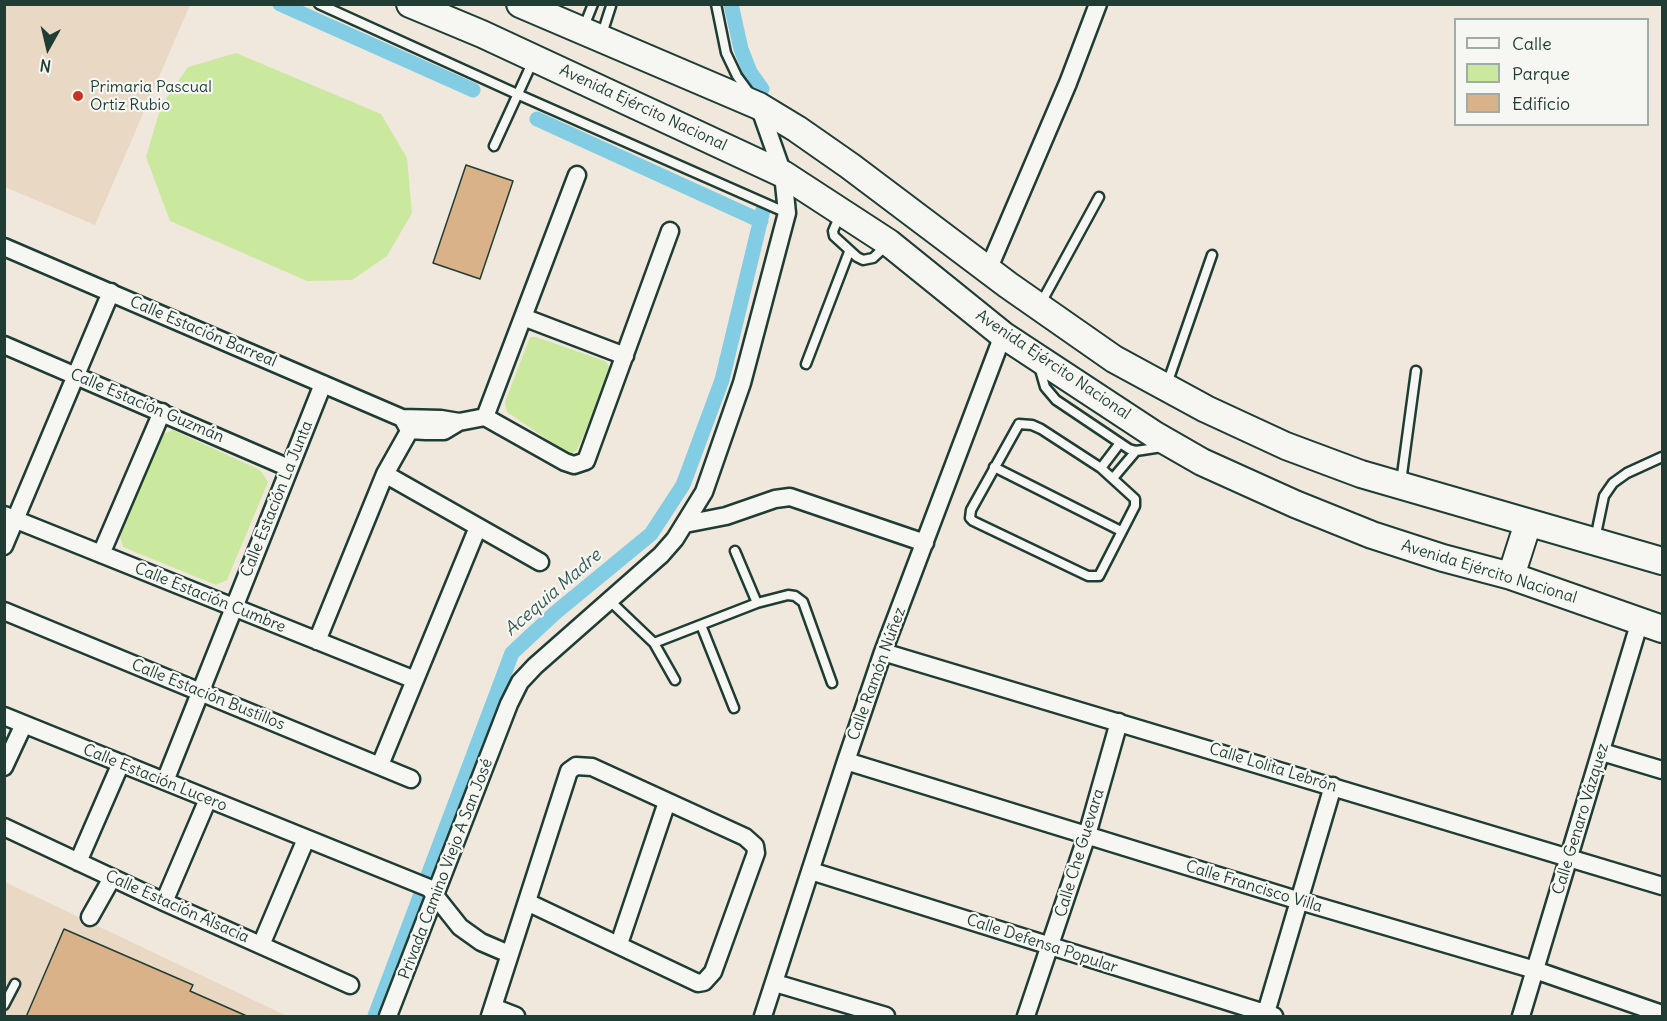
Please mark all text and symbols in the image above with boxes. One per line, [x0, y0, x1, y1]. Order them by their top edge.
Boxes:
north arrow [18, 18, 78, 78]
legend [1454, 18, 1649, 126]
text: Calle [1512, 32, 1552, 55]
text: N [39, 55, 52, 76]
street label: Avenida Ejército Nacional [556, 61, 730, 155]
text: Parque [1512, 62, 1570, 85]
place label: Primaria Pascual Ortiz Rubio [90, 77, 212, 115]
marker: Primaria Pascual Ortiz Rubio [71, 89, 85, 103]
text: Edificio [1512, 92, 1570, 115]
street label: Calle Estación Barreal [127, 292, 279, 372]
street label: Avenida Ejército Nacional [972, 306, 1134, 424]
street label: Calle Estación Guzmán [67, 365, 227, 447]
street label: Calle Estación La Junta [237, 418, 317, 580]
street label: Avenida Ejército Nacional [1399, 536, 1579, 608]
water label: Acequia Madre [500, 545, 606, 641]
street label: Calle Estación Cumbre [132, 559, 288, 637]
street label: Calle Ramón Núñez [844, 605, 910, 743]
street label: Calle Estación Bustillos [129, 655, 287, 735]
street label: Calle Lolita Lebrón [1207, 739, 1339, 797]
street label: Calle Estación Lucero [80, 740, 230, 816]
street label: Calle Genaro Vázquez [1549, 741, 1613, 897]
street label: Privada Camino Viejo A San José [395, 756, 497, 982]
street label: Calle Che Guevara [1051, 787, 1109, 919]
street label: Calle Francisco Villa [1183, 857, 1325, 917]
street label: Calle Estación Alsacia [102, 867, 252, 947]
street label: Calle Defensa Popular [964, 910, 1120, 978]

